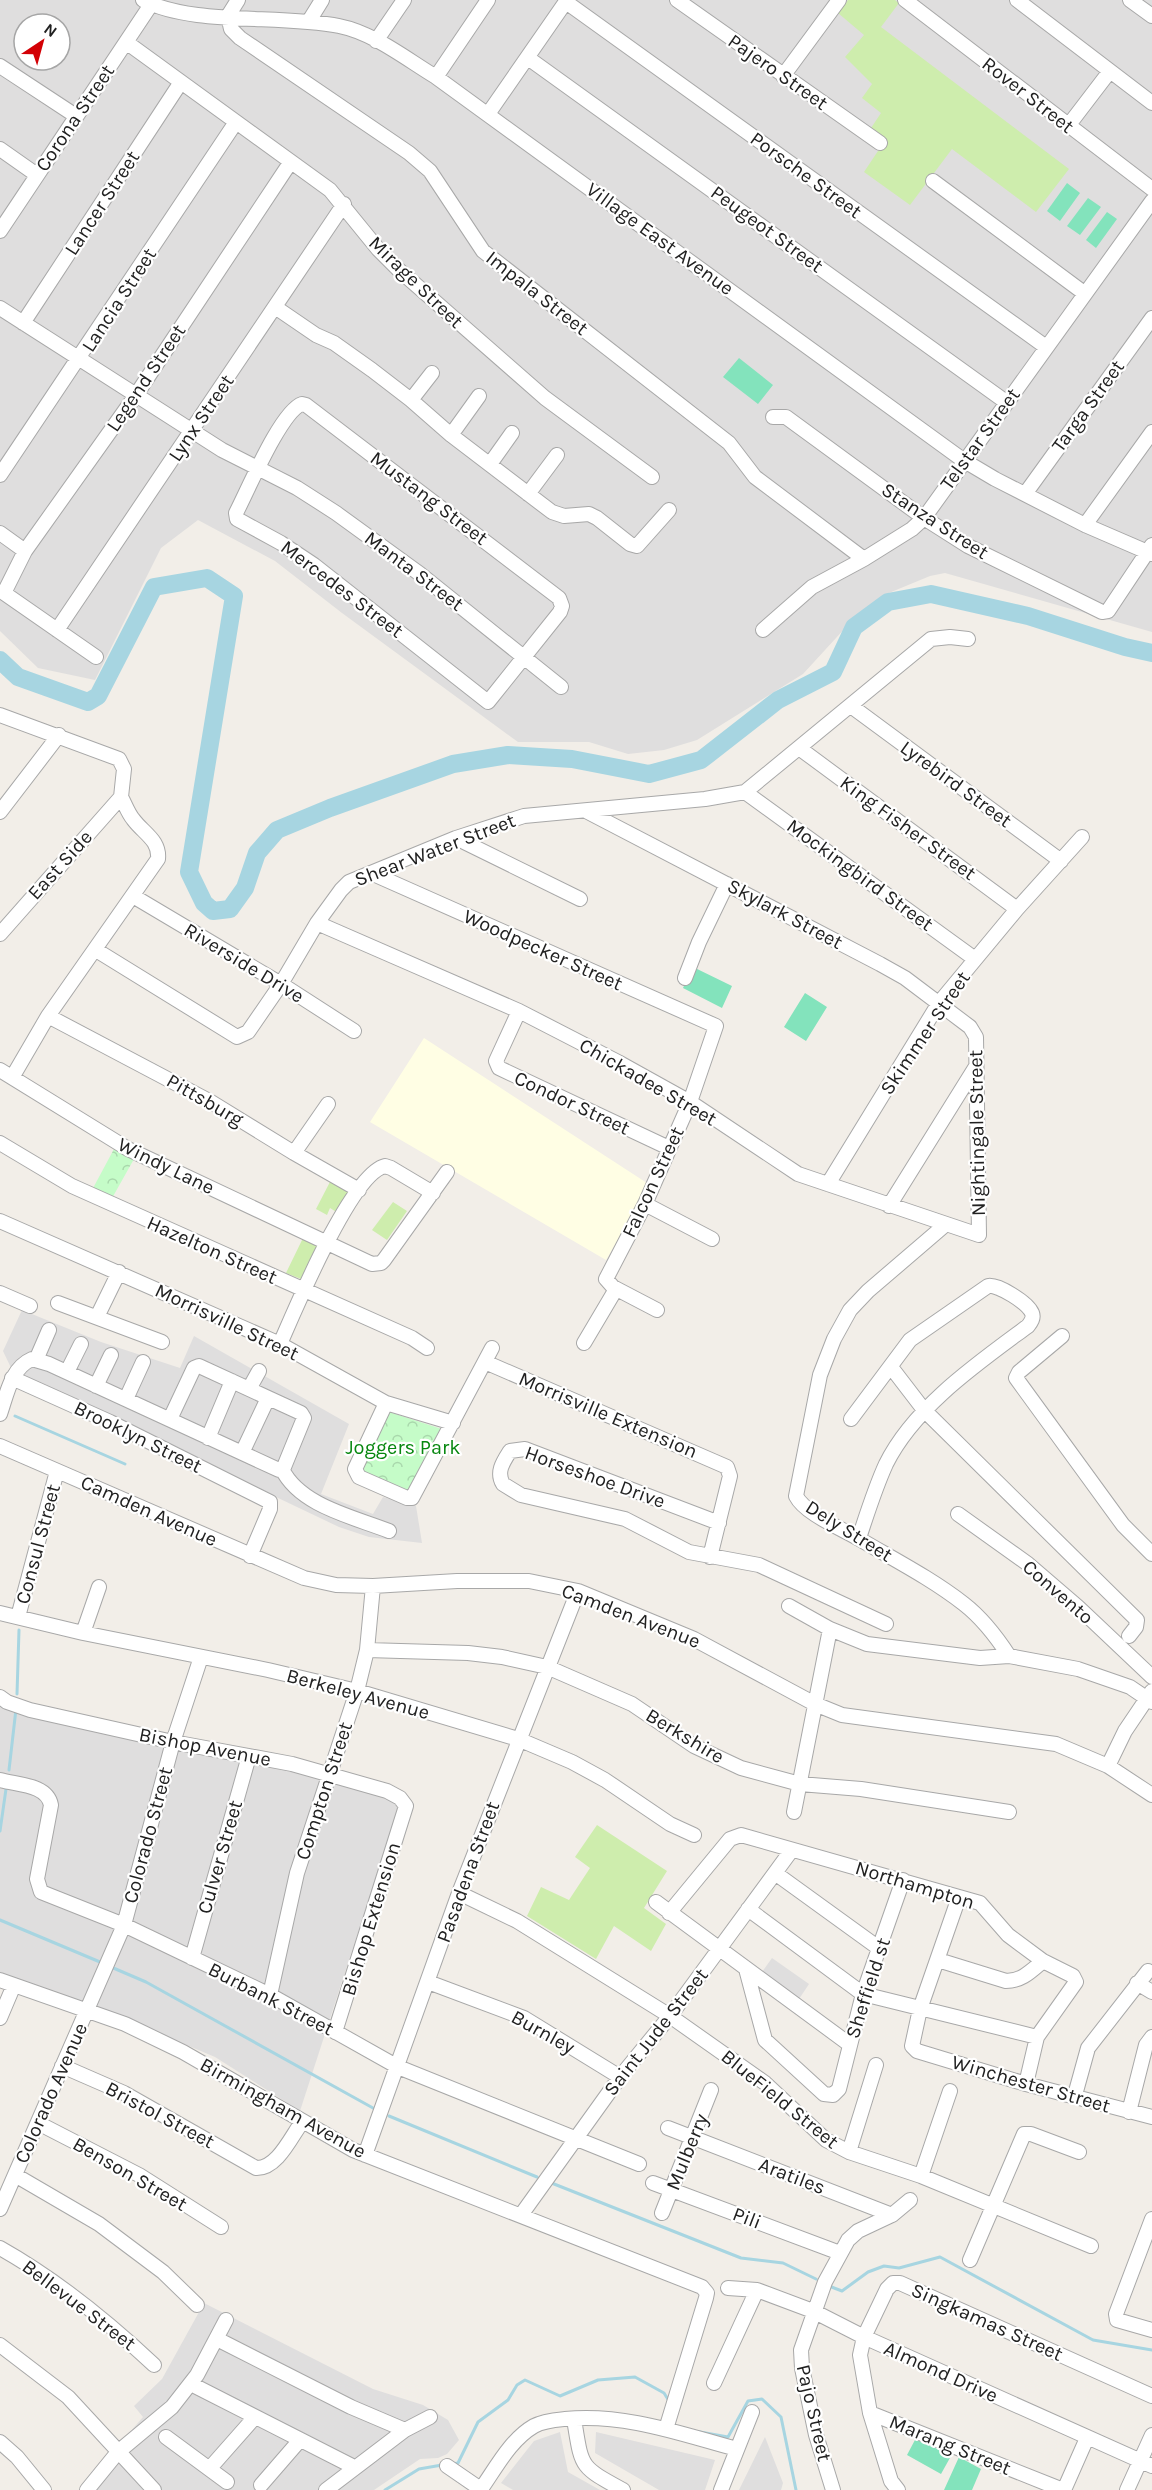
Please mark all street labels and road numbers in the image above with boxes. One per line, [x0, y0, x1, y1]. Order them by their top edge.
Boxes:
street label: Pajero Street [724, 29, 833, 115]
street label: Rover Street [977, 52, 1079, 138]
street label: Corona Street [31, 60, 119, 176]
street label: Porsche Street [746, 127, 867, 223]
street label: Lancer Street [60, 146, 145, 260]
street label: Village East Avenue [582, 178, 738, 300]
street label: Peugeot Street [706, 181, 828, 278]
street label: Mirage Street [364, 231, 468, 333]
street label: Lancia Street [77, 243, 161, 356]
street label: Impala Street [481, 246, 593, 340]
street label: Legend Street [102, 319, 191, 436]
street label: Targa Street [1047, 355, 1129, 457]
street label: Lynx Street [163, 370, 239, 466]
street label: Telstar Street [935, 383, 1025, 494]
street label: Mustang Street [366, 446, 493, 550]
street label: Stanza Street [877, 478, 993, 564]
street label: Manta Street [360, 526, 469, 616]
street label: Mercedes Street [276, 535, 408, 643]
street label: Lyrebird Street [896, 736, 1017, 832]
street label: King Fisher Street [836, 771, 981, 885]
street label: Shear Water Street [351, 809, 519, 891]
street label: Mockingbird Street [782, 814, 938, 936]
street label: East Side [23, 826, 97, 904]
street label: Skylark Street [723, 874, 847, 954]
street label: Woodpecker Street [460, 905, 627, 996]
street label: Riverside Drive [180, 918, 308, 1008]
street label: Skimmer Street [875, 967, 975, 1099]
street label: Chickadee Street [575, 1033, 721, 1131]
street label: Nightingale Street [964, 1049, 990, 1216]
street label: Condor Street [511, 1066, 634, 1140]
street label: Pittsburg [163, 1069, 247, 1131]
street label: Falcon Street [617, 1123, 689, 1241]
street label: Windy Lane [114, 1133, 218, 1199]
street label: Hazelton Street [143, 1211, 281, 1289]
street label: Morrisville Street [151, 1279, 303, 1366]
street label: Morrisville Extension [515, 1367, 701, 1463]
street label: Brooklyn Street [70, 1396, 206, 1478]
street label: Horseshoe Drive [522, 1441, 668, 1513]
street label: Camden Avenue [77, 1471, 221, 1551]
street label: Consul Street [11, 1481, 65, 1606]
street label: Dely Street [801, 1495, 897, 1567]
street label: Convento [1018, 1555, 1098, 1629]
street label: Camden Avenue [558, 1579, 704, 1653]
street label: Berkeley Avenue [284, 1664, 432, 1724]
street label: Berkshire [642, 1704, 728, 1768]
street label: Compton Street [291, 1719, 357, 1863]
street label: Bishop Avenue [137, 1723, 273, 1771]
street label: Colorado Street [119, 1764, 177, 1906]
street label: Culver Street [193, 1797, 247, 1916]
street label: Pasadena Street [432, 1798, 504, 1946]
street label: Bishop Extension [337, 1840, 405, 1998]
street label: Northampton [853, 1856, 977, 1914]
street label: Sheffield st [841, 1934, 895, 2041]
street label: Burbank Street [204, 1958, 338, 2041]
street label: Saint Jude Street [599, 1963, 713, 2100]
street label: Burnley [507, 2005, 579, 2059]
street label: Colorado Avenue [10, 2019, 92, 2167]
street label: BlueField Street [717, 2045, 844, 2154]
street label: Winchester Street [949, 2050, 1113, 2118]
street label: Birmingham Avenue [196, 2053, 370, 2163]
street label: Bristol Street [102, 2077, 219, 2154]
street label: Mulberry [661, 2110, 713, 2194]
street label: Benson Street [69, 2132, 192, 2216]
street label: Aratiles [755, 2153, 829, 2199]
street label: Pili [730, 2202, 764, 2234]
street label: Bellevue Street [18, 2255, 141, 2355]
street label: Singkamas Street [908, 2278, 1067, 2366]
street label: Almond Drive [881, 2337, 1001, 2407]
street label: Pajo Street [792, 2362, 836, 2464]
street label: Marang Street [886, 2410, 1015, 2480]

